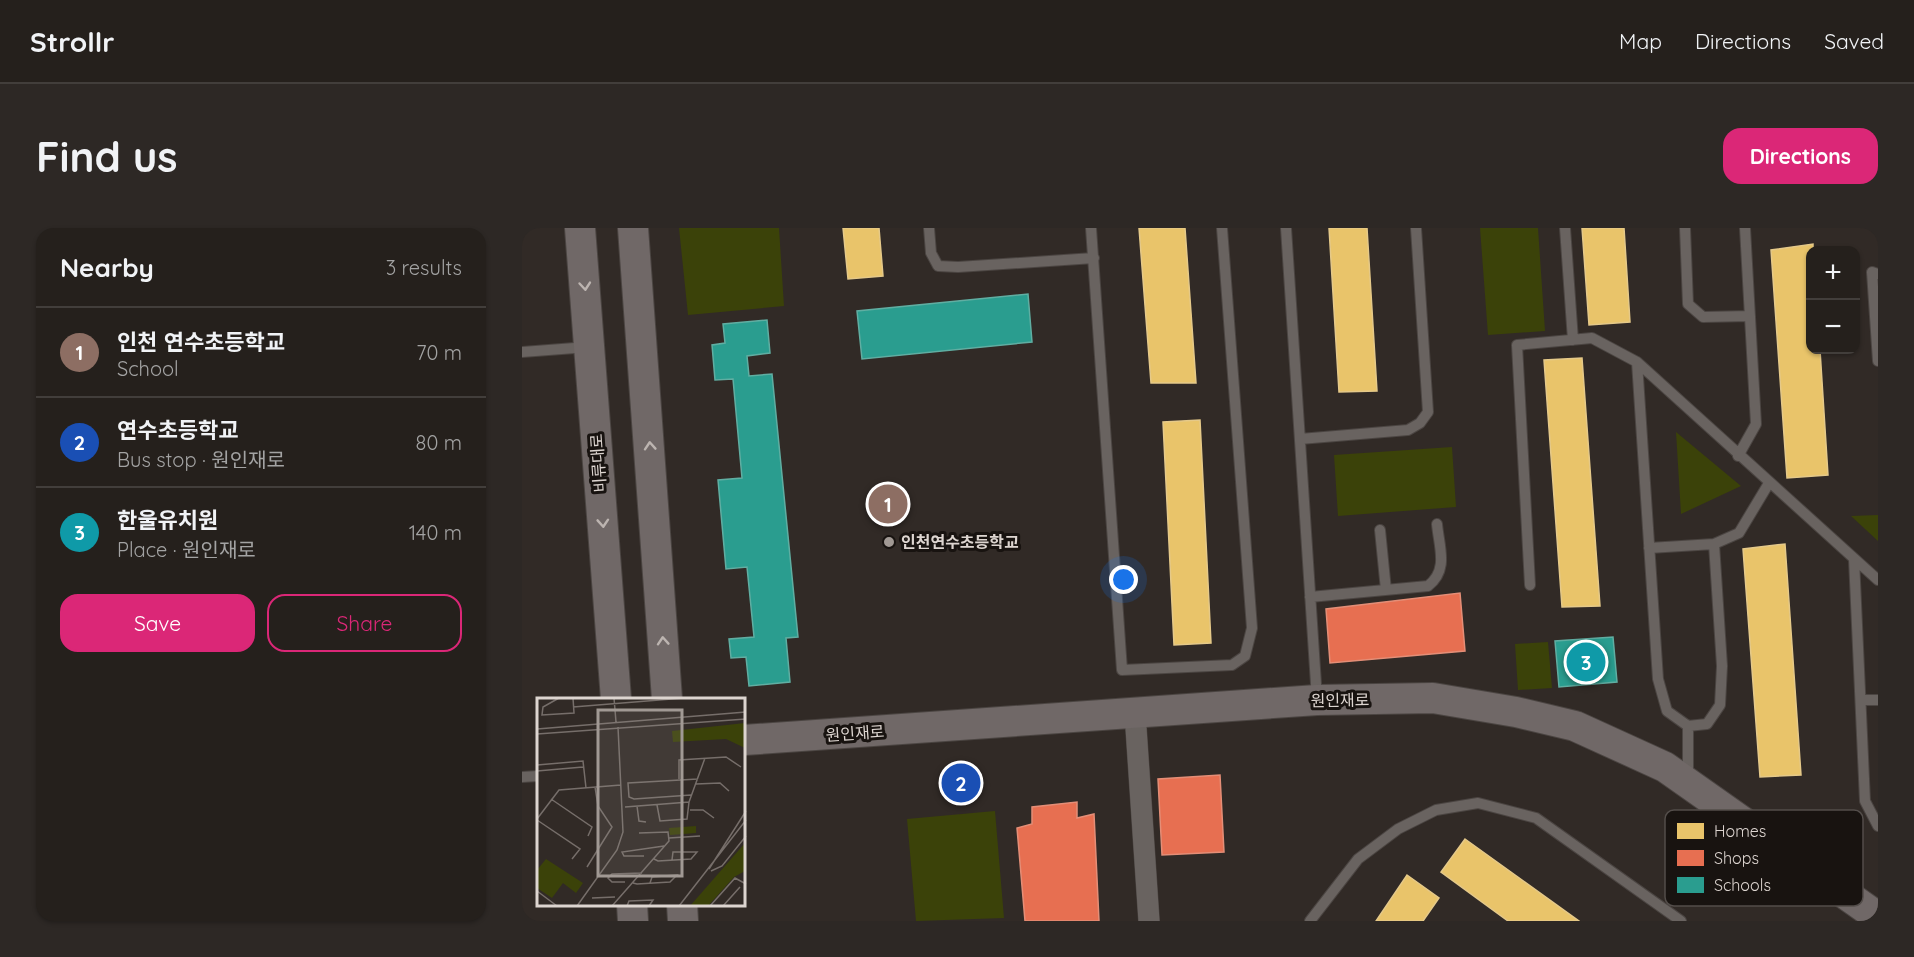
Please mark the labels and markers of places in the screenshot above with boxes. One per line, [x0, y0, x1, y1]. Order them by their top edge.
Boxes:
pin: 1 [868, 482, 908, 526]
place label: 인천연수초등학교 [901, 532, 1019, 552]
marker: 인천연수초등학교 [882, 535, 896, 549]
pin: 3 [1566, 640, 1606, 684]
pin: 2 [942, 760, 980, 806]

